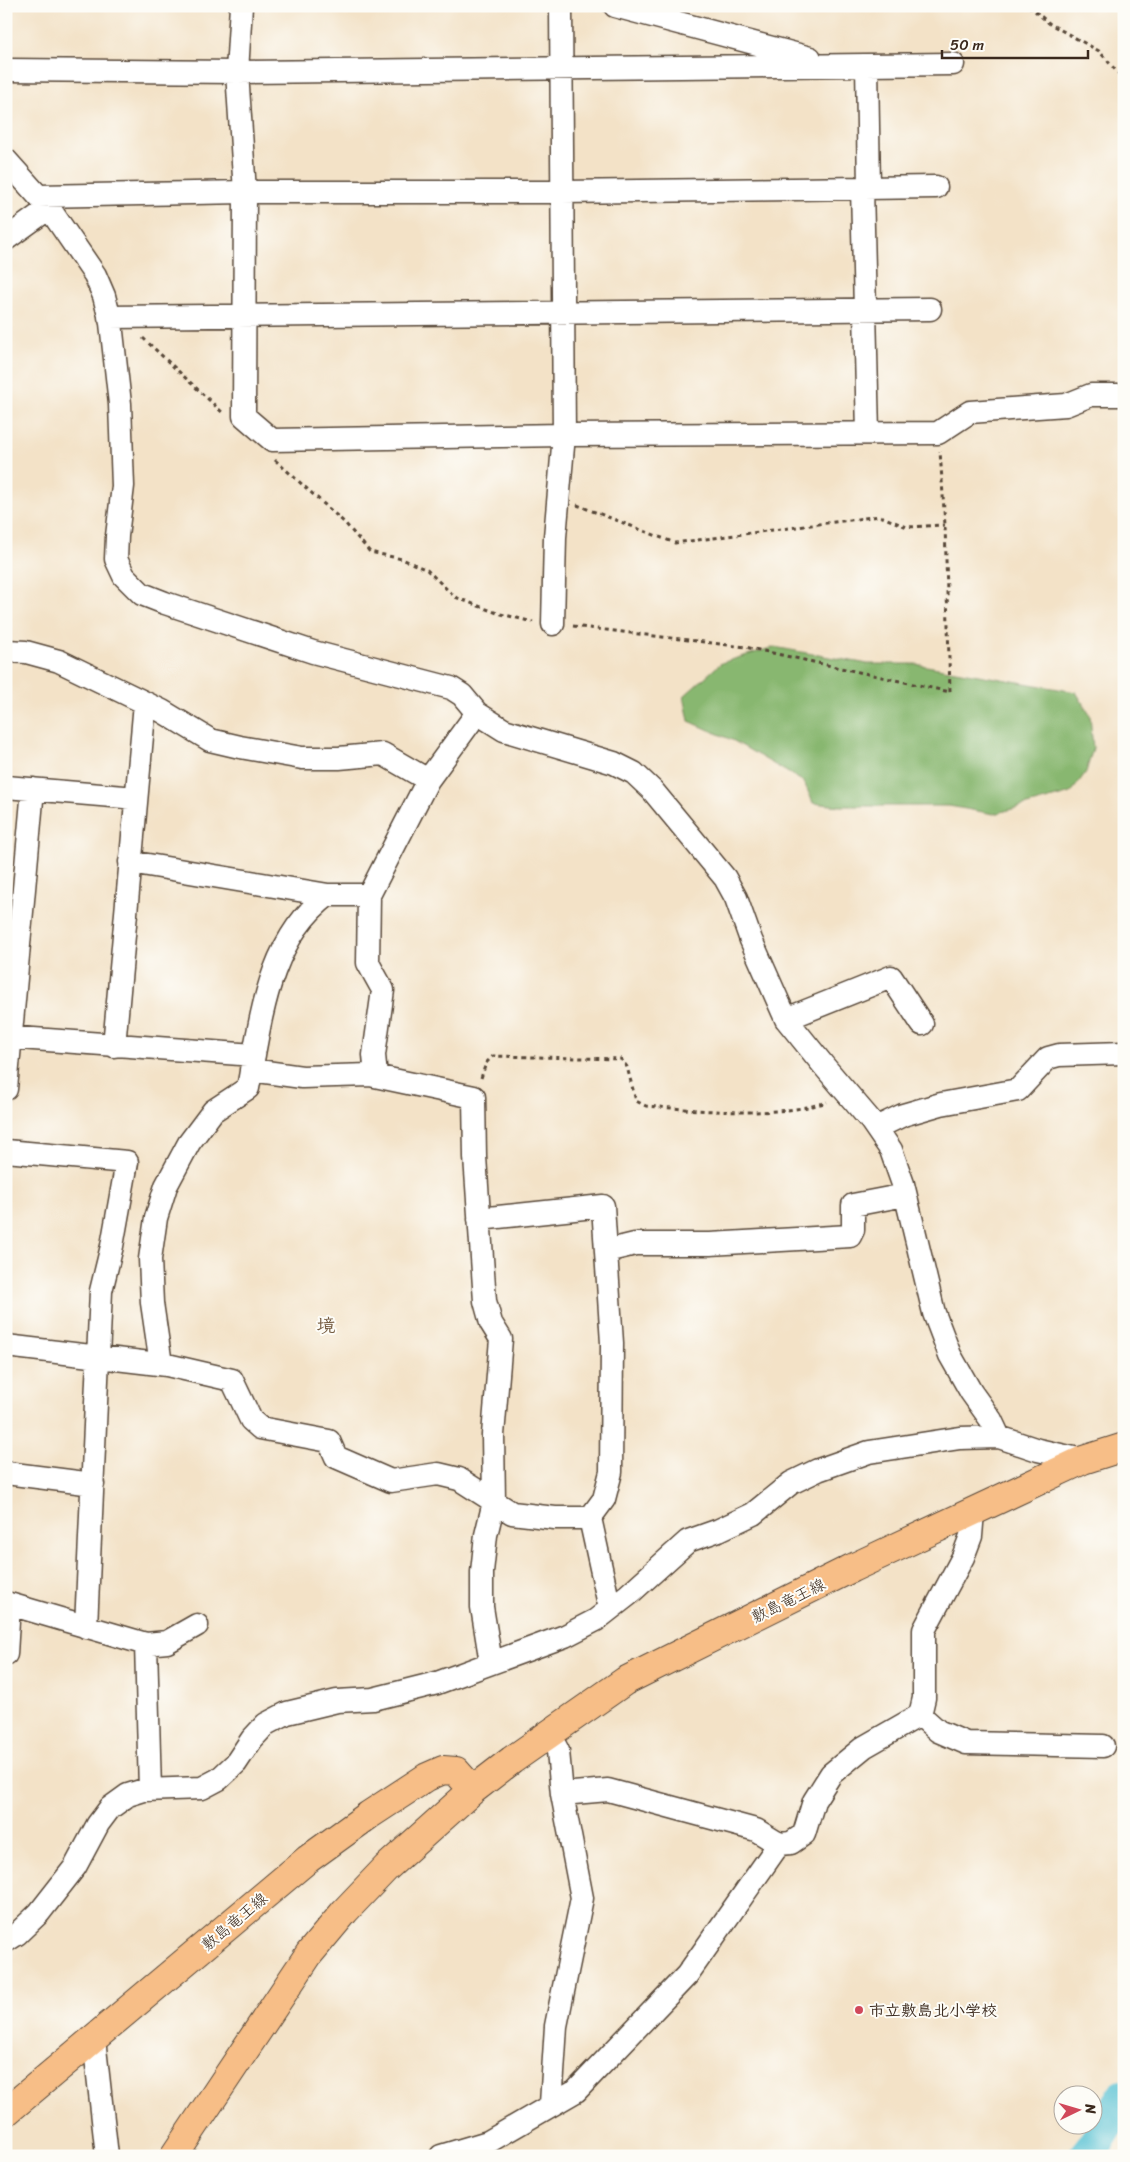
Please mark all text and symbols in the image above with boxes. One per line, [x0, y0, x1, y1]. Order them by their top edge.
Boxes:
scale bar [942, 28, 1089, 60]
text: 50 m [950, 32, 985, 58]
district label: 境 [316, 1309, 336, 1342]
street label: 敷島竜王線 [746, 1570, 831, 1631]
street label: 敷島竜王線 [194, 1885, 274, 1958]
place label: 市立敷島北小学校 [869, 1996, 997, 2025]
marker: 市立敷島北小学校 [853, 2004, 865, 2016]
north arrow [1052, 2084, 1102, 2134]
text: N [1077, 2102, 1103, 2115]

